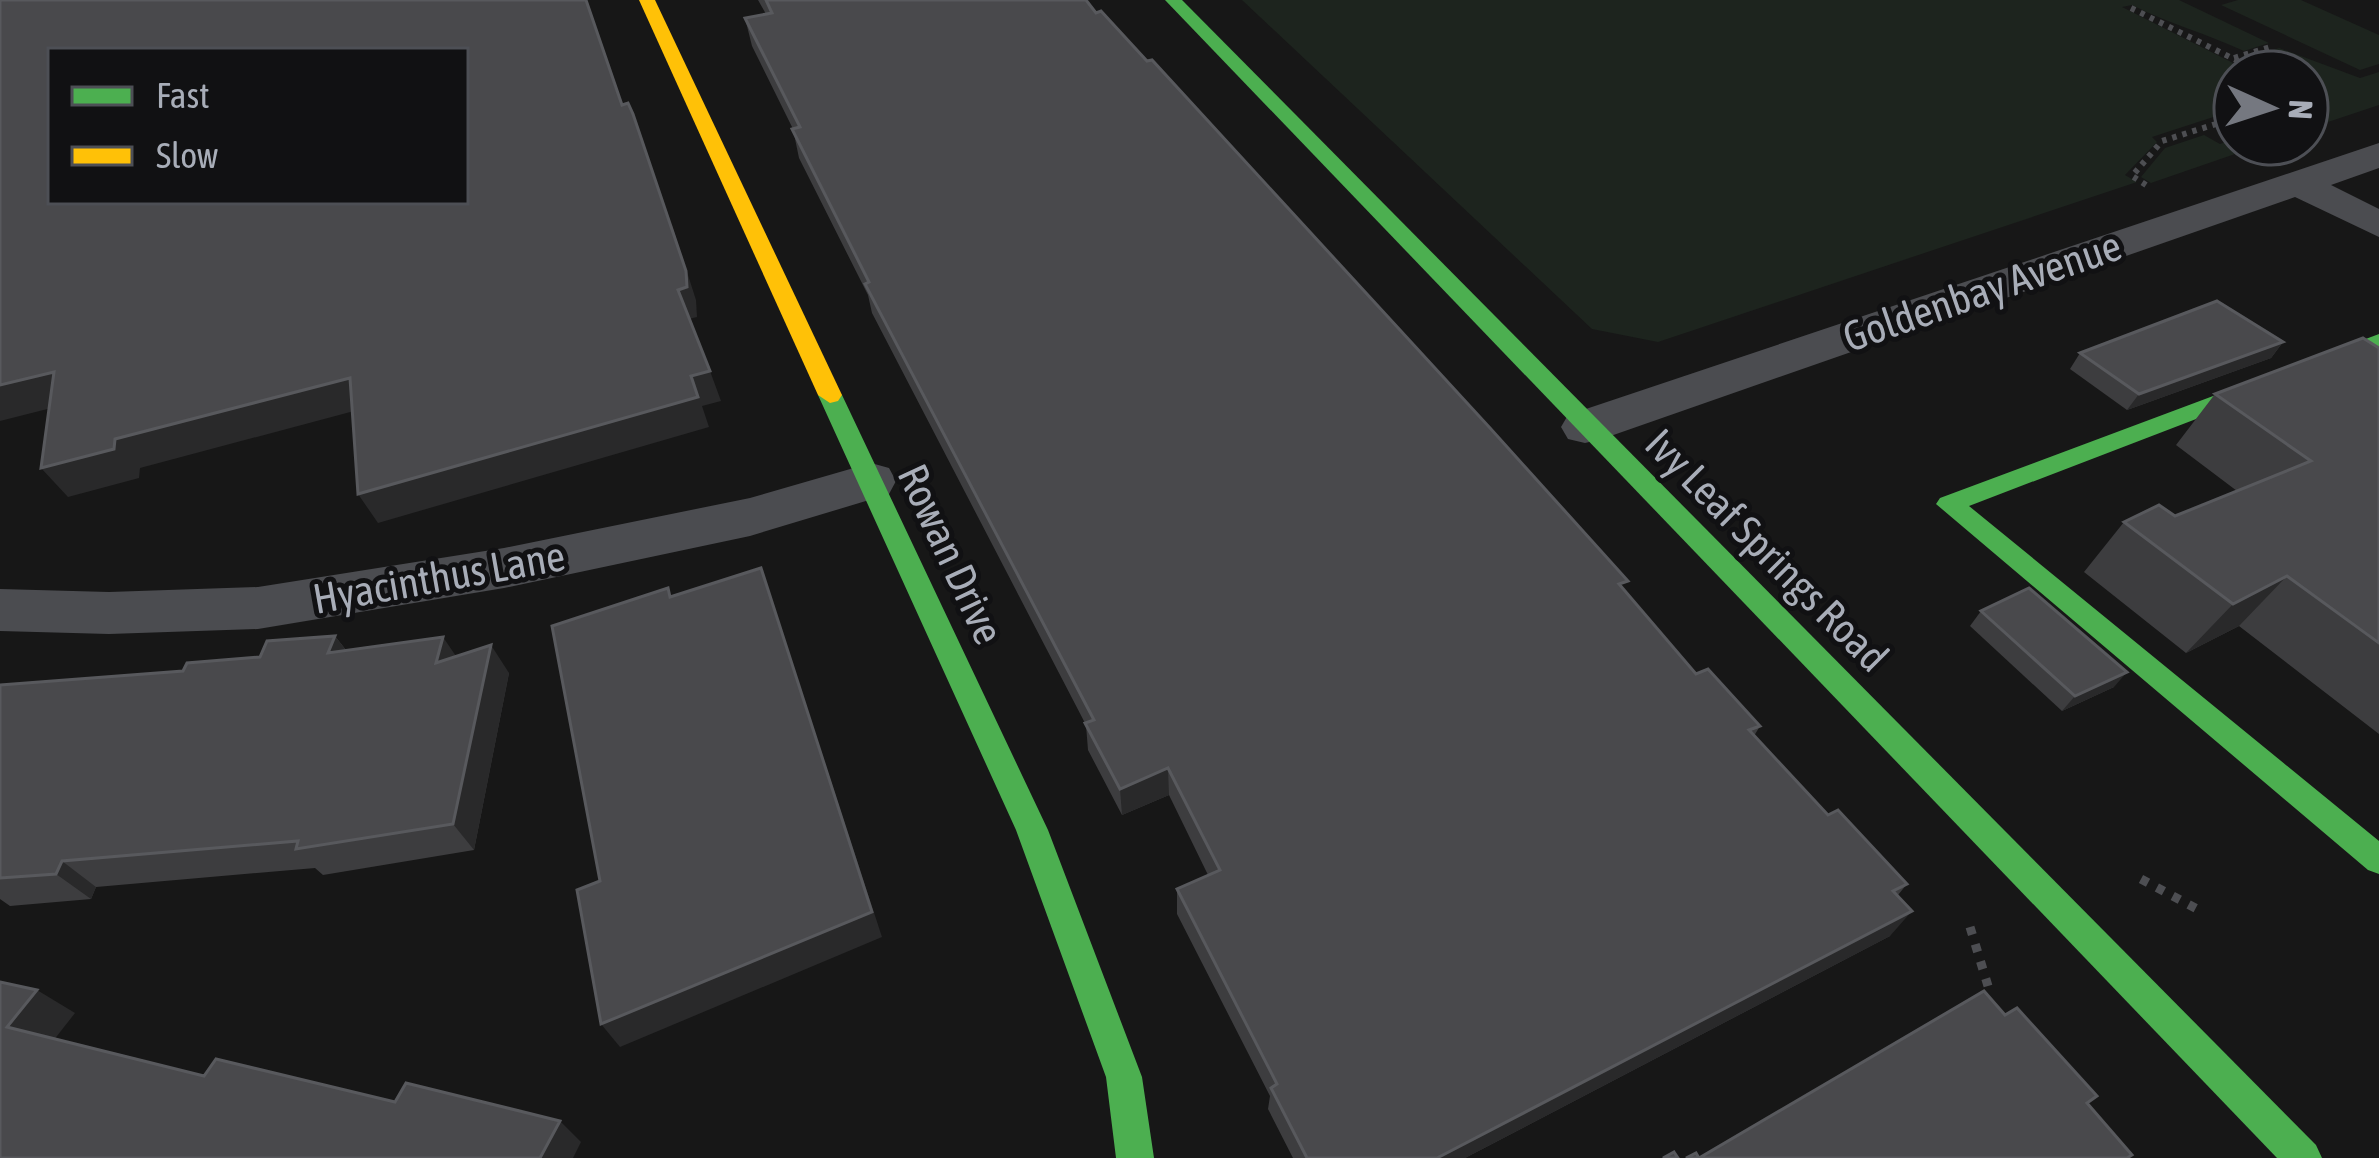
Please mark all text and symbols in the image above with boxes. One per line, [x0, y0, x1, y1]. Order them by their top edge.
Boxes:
legend [48, 48, 468, 204]
north arrow [2211, 48, 2331, 168]
text: Fast [156, 74, 210, 116]
text: N [2281, 99, 2320, 120]
text: Slow [156, 134, 218, 176]
street label: Goldenbay Avenue [1837, 221, 2127, 361]
street label: Ivy Leaf Springs Road [1636, 419, 1898, 681]
street label: Rowan Drive [889, 457, 1013, 651]
street label: Hyacinthus Lane [309, 531, 569, 623]

